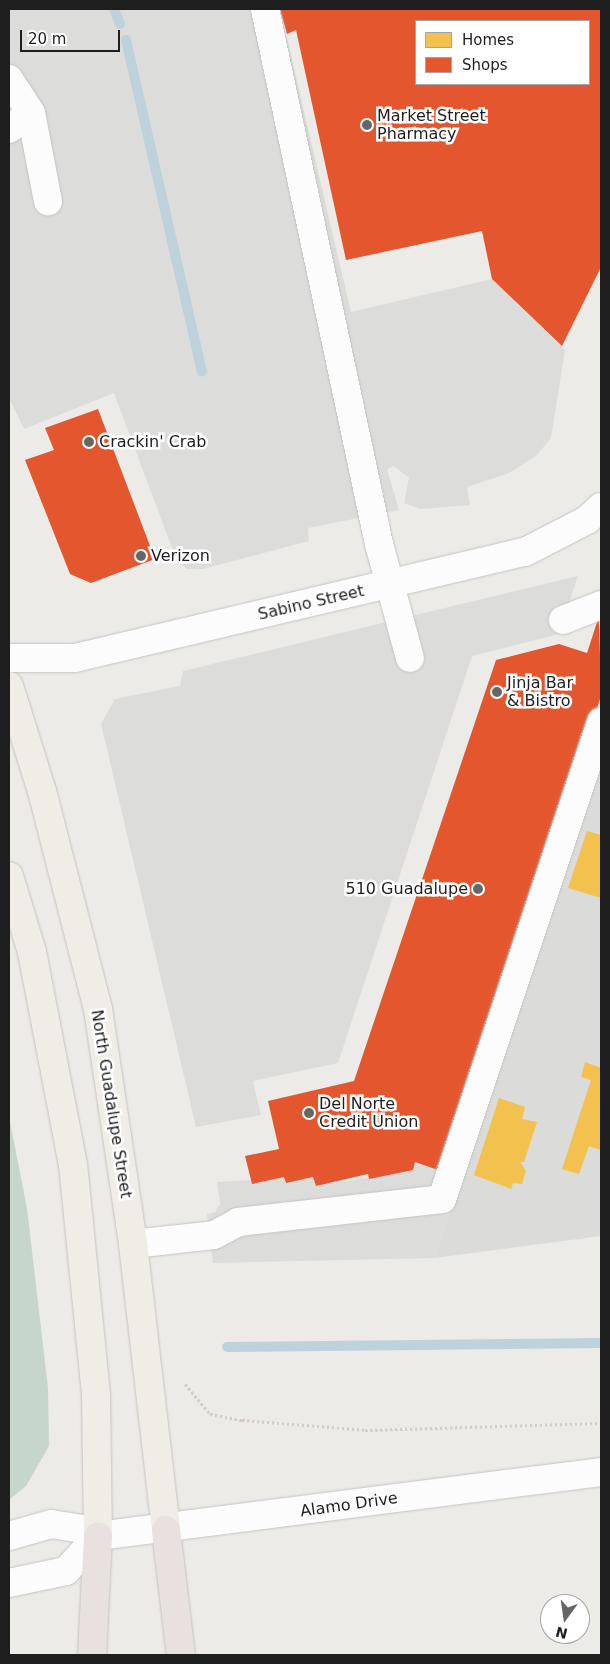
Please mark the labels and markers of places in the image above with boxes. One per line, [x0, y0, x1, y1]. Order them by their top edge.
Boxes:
place label: Market Street Pharmacy [377, 106, 486, 144]
marker: Market Street Pharmacy [361, 119, 373, 131]
place label: Crackin' Crab [99, 432, 206, 452]
marker: Crackin' Crab [83, 436, 95, 448]
place label: Verizon [151, 546, 210, 566]
marker: Verizon [135, 550, 147, 562]
place label: Jinja Bar & Bistro [507, 673, 573, 711]
marker: Jinja Bar & Bistro [491, 686, 503, 698]
place label: 510 Guadalupe [345, 879, 468, 899]
marker: 510 Guadalupe [472, 883, 484, 895]
place label: Del Norte Credit Union [319, 1094, 418, 1132]
marker: Del Norte Credit Union [303, 1107, 315, 1119]

